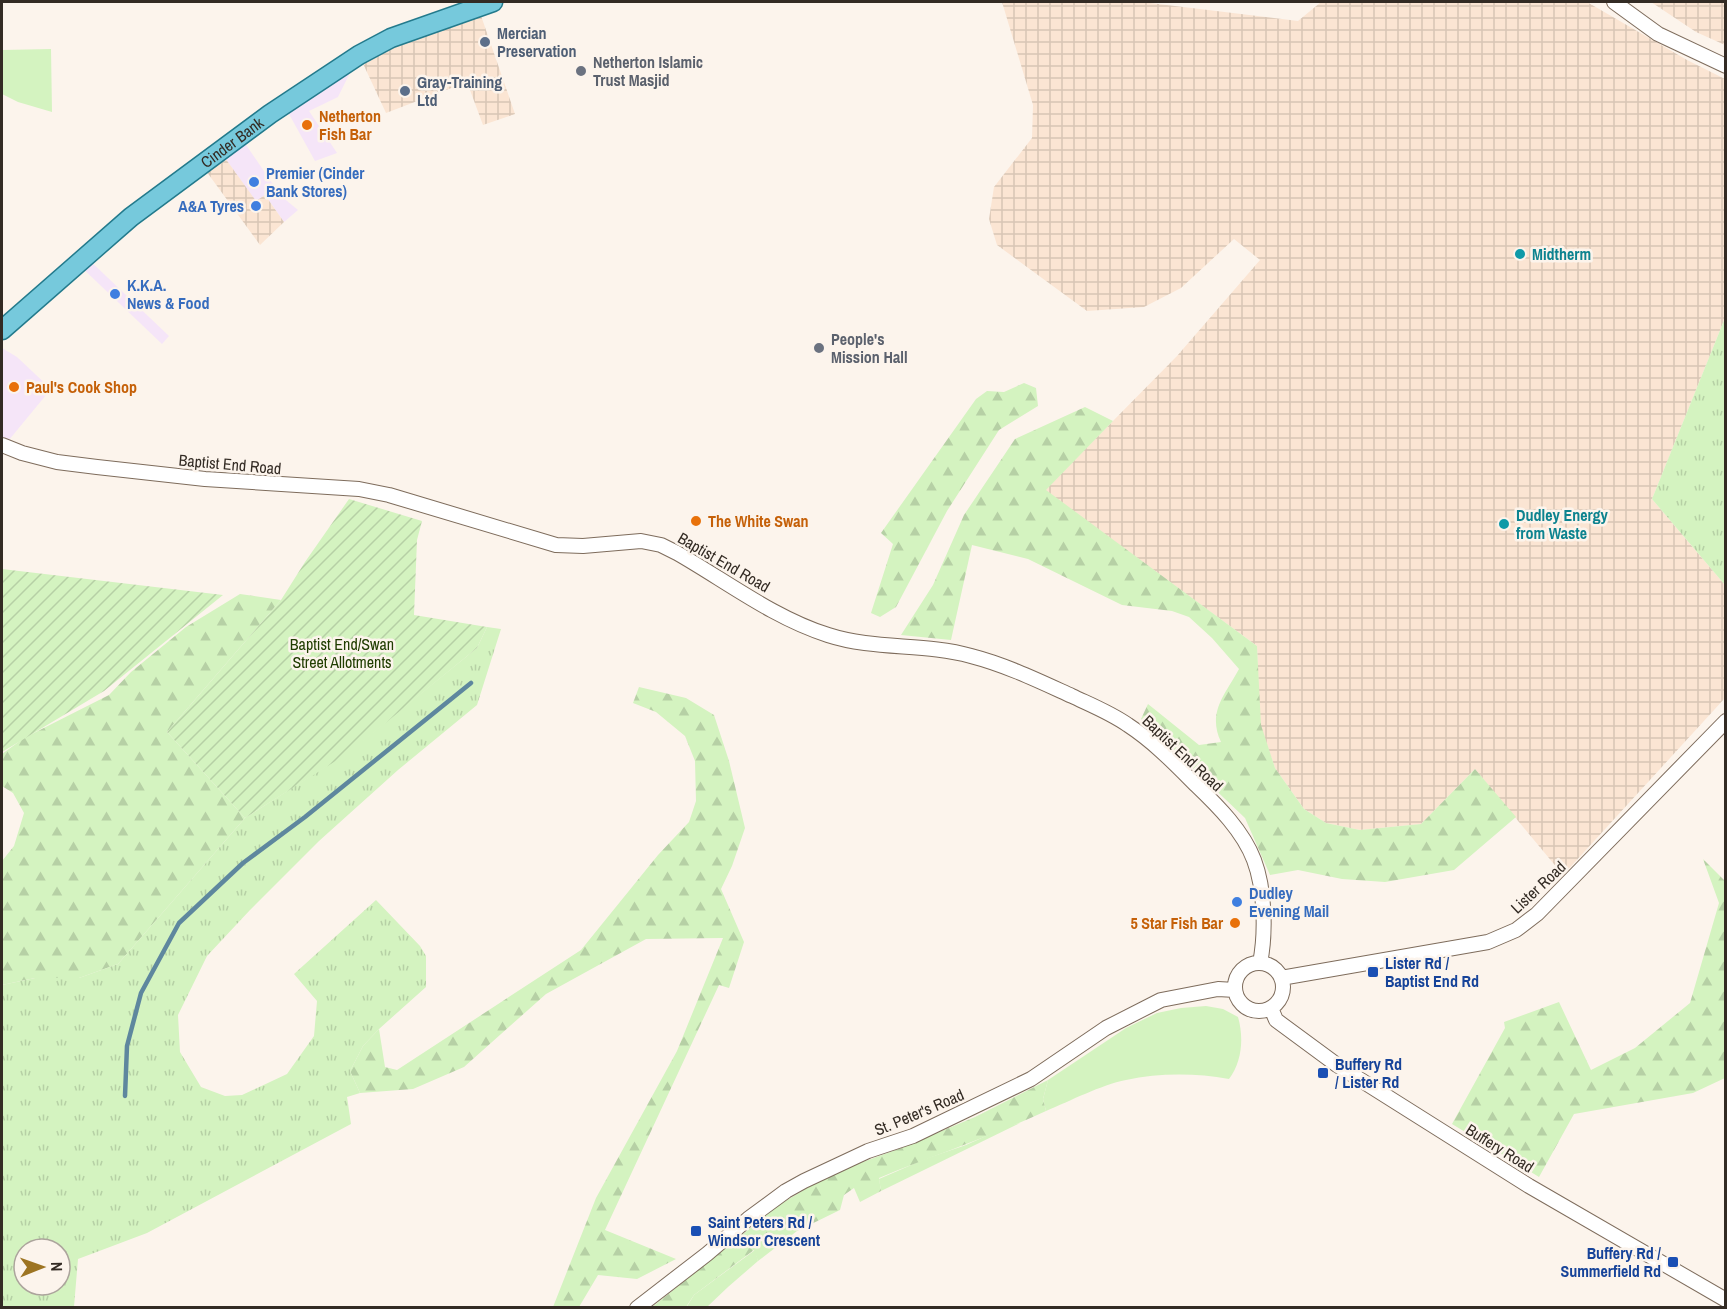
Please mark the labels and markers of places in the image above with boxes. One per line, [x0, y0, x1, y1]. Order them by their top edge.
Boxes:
place label: Mercian Preservation [497, 22, 577, 62]
marker: Mercian Preservation [478, 35, 492, 49]
place label: Netherton Islamic Trust Masjid [593, 51, 703, 91]
marker: Netherton Islamic Trust Masjid [574, 64, 588, 78]
place label: Gray-Training Ltd [417, 71, 502, 111]
marker: Gray-Training Ltd [398, 84, 412, 98]
place label: Netherton Fish Bar [319, 105, 381, 145]
marker: Netherton Fish Bar [300, 118, 314, 132]
place label: Premier (Cinder Bank Stores) [266, 162, 365, 202]
marker: Premier (Cinder Bank Stores) [247, 175, 261, 189]
place label: A&A Tyres [178, 195, 244, 217]
marker: A&A Tyres [249, 199, 263, 213]
place label: Midtherm [1532, 243, 1591, 265]
marker: Midtherm [1513, 247, 1527, 261]
place label: K.K.A. News & Food [127, 274, 209, 314]
marker: K.K.A. News & Food [108, 287, 122, 301]
place label: People's Mission Hall [831, 328, 908, 368]
marker: People's Mission Hall [812, 341, 826, 355]
place label: Paul's Cook Shop [26, 376, 137, 398]
marker: Paul's Cook Shop [7, 380, 21, 394]
place label: Dudley Energy from Waste [1516, 504, 1609, 544]
place label: The White Swan [708, 510, 809, 532]
marker: The White Swan [689, 514, 703, 528]
marker: Dudley Energy from Waste [1497, 517, 1511, 531]
place label: Dudley Evening Mail [1249, 882, 1329, 922]
marker: Dudley Evening Mail [1230, 895, 1244, 909]
place label: 5 Star Fish Bar [1130, 912, 1224, 934]
marker: 5 Star Fish Bar [1228, 916, 1242, 930]
place label: Lister Rd / Baptist End Rd [1385, 952, 1479, 992]
marker: Lister Rd / Baptist End Rd [1366, 965, 1380, 979]
place label: Buffery Rd / Lister Rd [1335, 1053, 1402, 1093]
marker: Buffery Rd / Lister Rd [1316, 1066, 1330, 1080]
place label: Saint Peters Rd / Windsor Crescent [708, 1211, 821, 1251]
marker: Saint Peters Rd / Windsor Crescent [689, 1224, 703, 1238]
place label: Buffery Rd / Summerfield Rd [1560, 1242, 1661, 1282]
marker: Buffery Rd / Summerfield Rd [1666, 1255, 1680, 1269]

